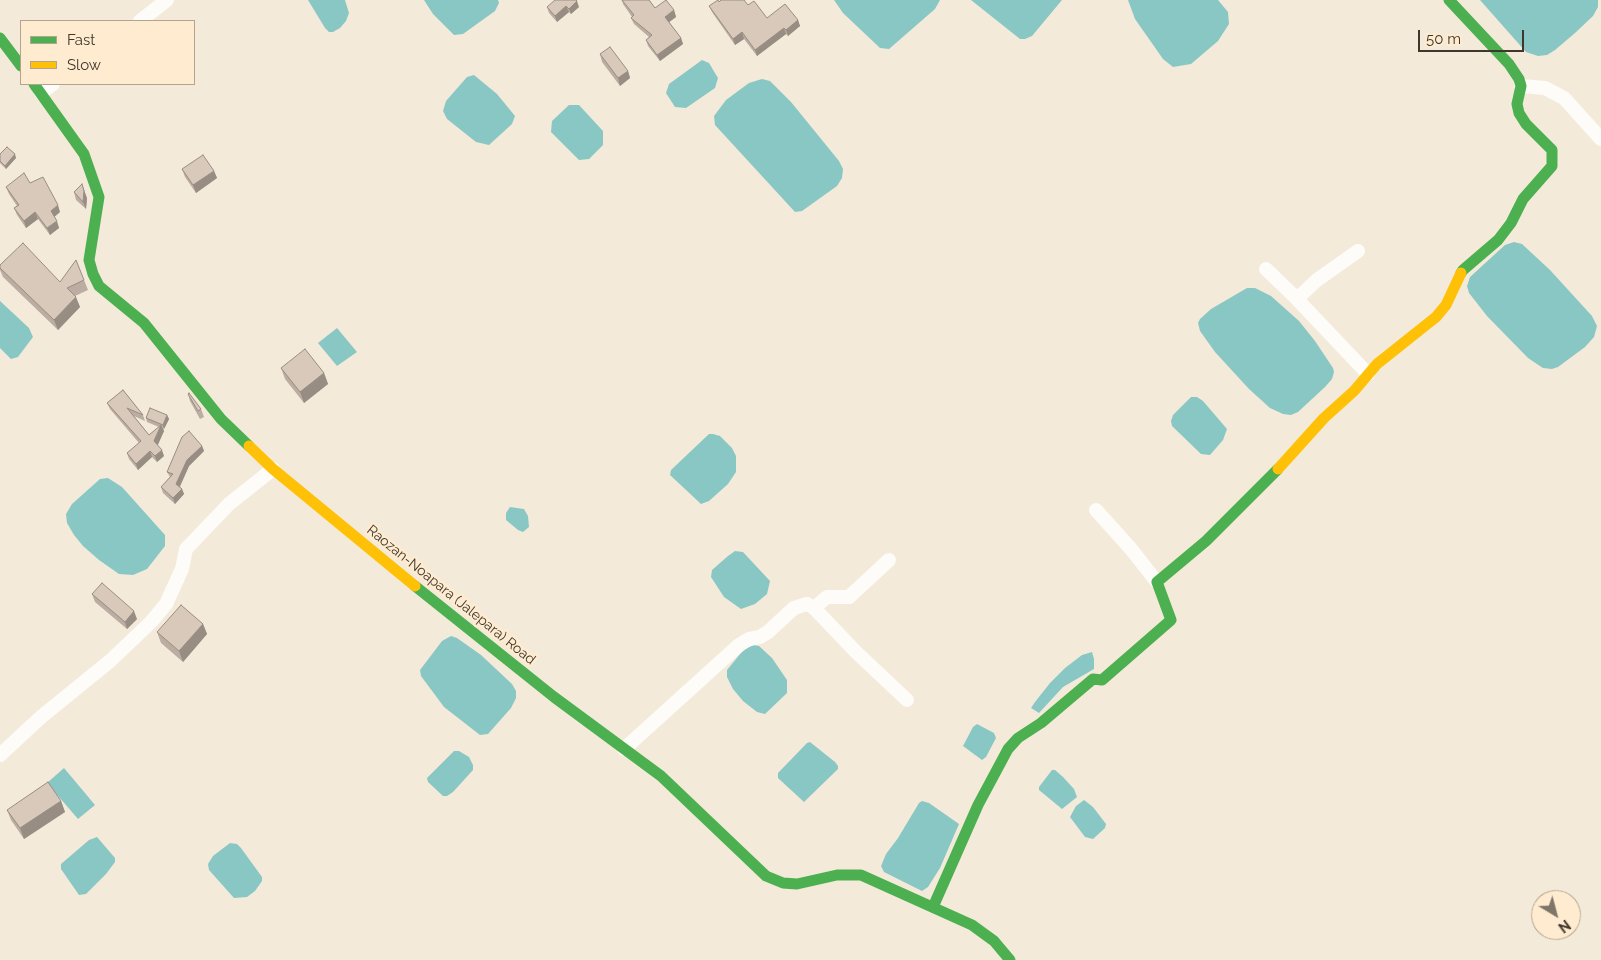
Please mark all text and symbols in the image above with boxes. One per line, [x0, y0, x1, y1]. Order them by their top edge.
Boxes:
legend [20, 20, 195, 85]
scale bar [1421, 20, 1527, 52]
text: 50 m [1426, 30, 1461, 48]
text: Fast [67, 31, 95, 49]
text: Slow [67, 56, 101, 74]
street label: Raozan-Noapara (Jalepara) Road [363, 522, 539, 668]
north arrow [1531, 890, 1581, 940]
text: N [1555, 917, 1574, 936]

